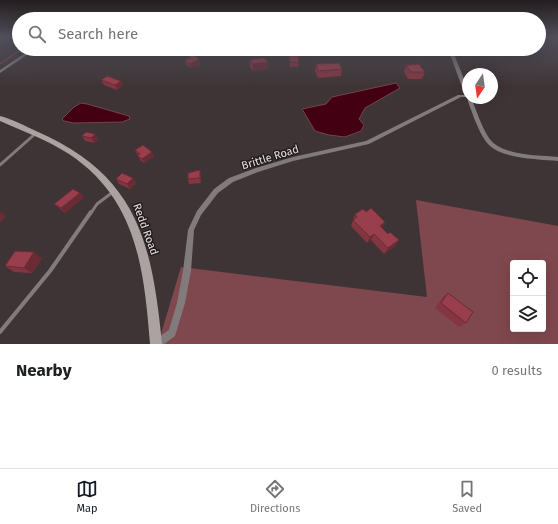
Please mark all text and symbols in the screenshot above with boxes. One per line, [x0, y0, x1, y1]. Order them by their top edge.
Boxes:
search box [12, 12, 546, 56]
icon: search [26, 23, 48, 45]
text: Search here [58, 25, 138, 43]
north arrow [462, 68, 498, 104]
street label: Brittle Road [240, 143, 300, 172]
street label: Redd Road [130, 202, 161, 257]
map controls [510, 260, 546, 332]
button: locate [510, 260, 546, 296]
button: layers [510, 296, 546, 332]
text: Nearby [16, 360, 71, 381]
text: 0 results [491, 363, 542, 378]
tab: Map [76, 478, 98, 515]
tab: Directions [250, 478, 300, 515]
tab: Saved [452, 478, 482, 515]

